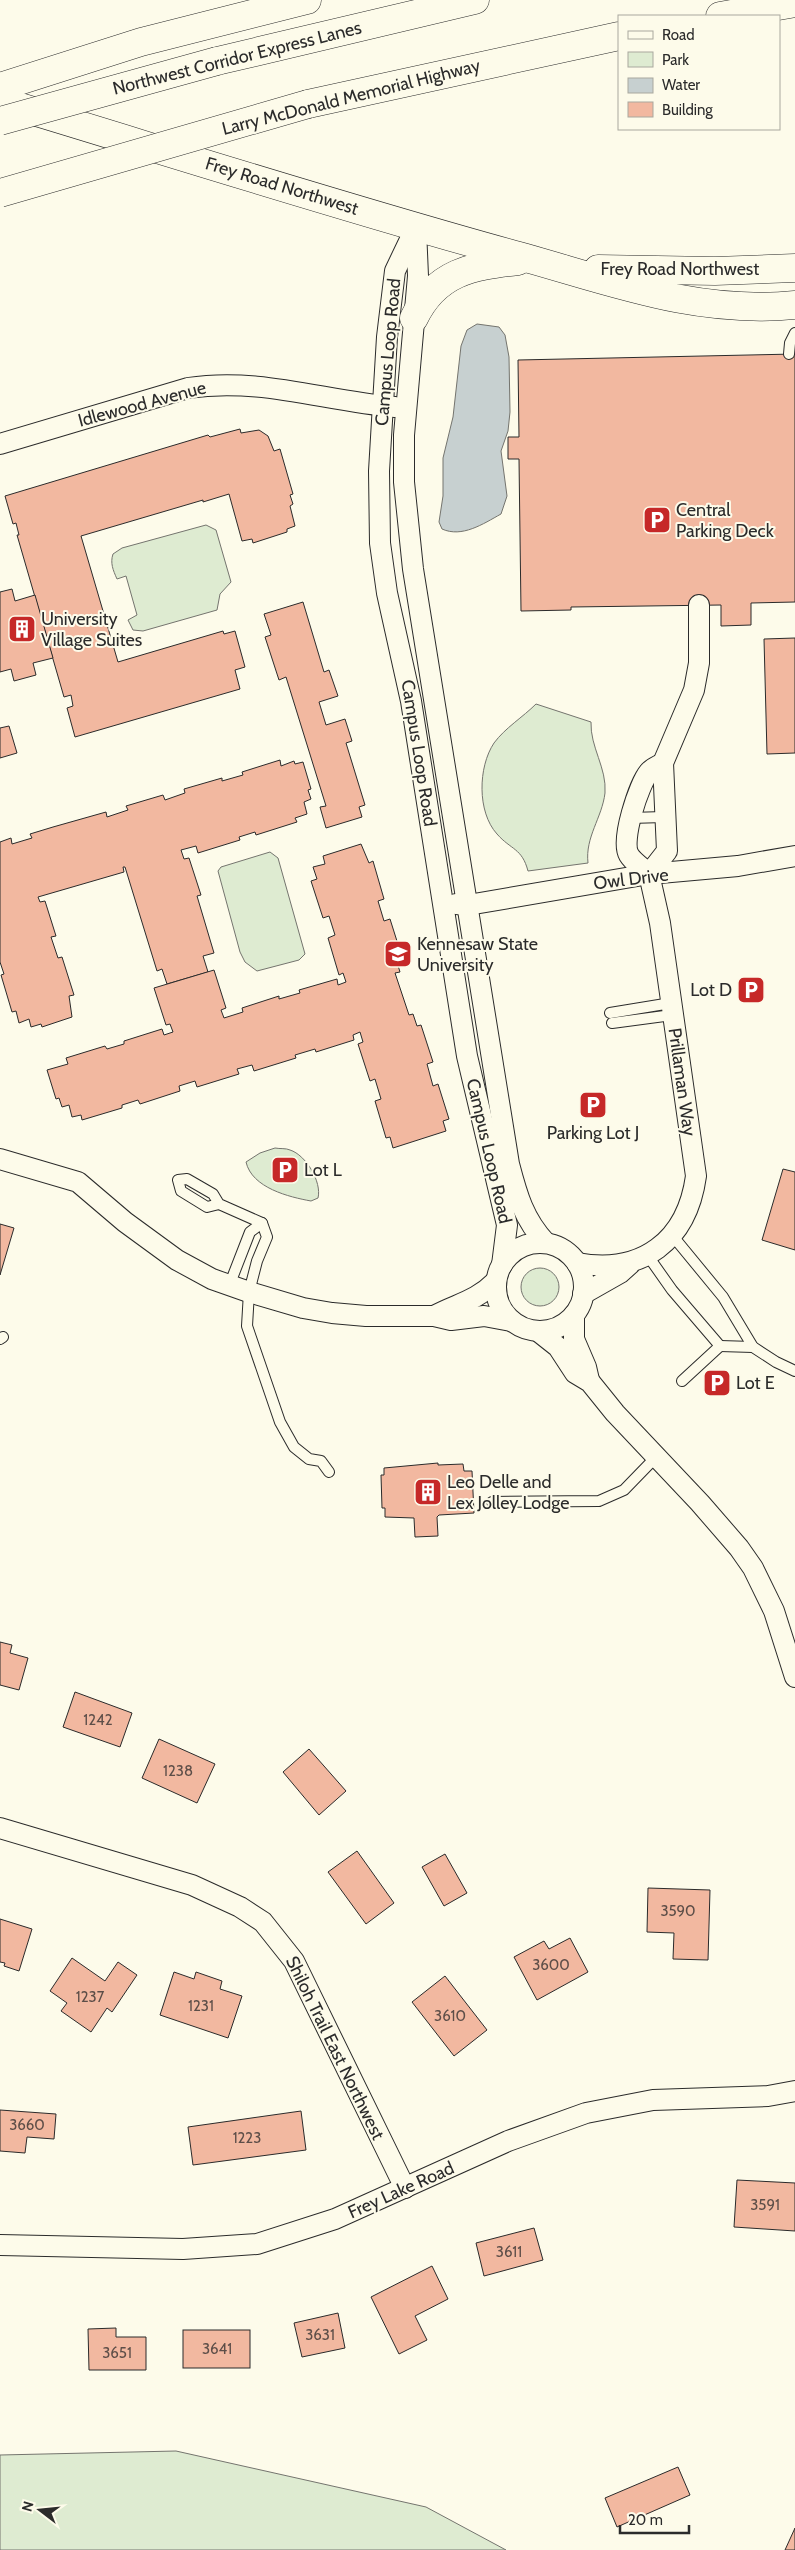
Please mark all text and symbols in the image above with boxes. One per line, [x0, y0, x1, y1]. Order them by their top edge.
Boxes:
legend [618, 15, 780, 130]
street label: Northwest Corridor Express Lanes [110, 16, 364, 100]
text: Road [662, 26, 695, 44]
text: Park [662, 51, 689, 69]
street label: Larry McDonald Memorial Highway [220, 54, 482, 140]
text: Water [662, 76, 700, 94]
text: Building [662, 101, 713, 119]
street label: Frey Road Northwest [203, 152, 361, 220]
street label: Frey Road Northwest [601, 258, 759, 280]
street label: Campus Loop Road [371, 277, 405, 427]
street label: Idlewood Avenue [76, 376, 208, 432]
place label: Central Parking Deck [676, 499, 775, 542]
parking icon: Central Parking Deck [642, 505, 672, 535]
place label: University Village Suites [41, 608, 142, 651]
building icon: University Village Suites [7, 614, 37, 644]
street label: Campus Loop Road [397, 678, 441, 828]
street label: Owl Drive [592, 863, 670, 895]
place label: Kennesaw State University [417, 933, 538, 976]
school or university icon: Kennesaw State University [383, 939, 413, 969]
parking icon: Lot D [736, 975, 766, 1005]
place label: Lot D [690, 979, 732, 1001]
street label: Prillaman Way [664, 1026, 700, 1138]
street label: Campus Loop Road [462, 1076, 516, 1226]
parking icon: Parking Lot J [578, 1090, 608, 1120]
place label: Parking Lot J [547, 1122, 639, 1144]
parking icon: Lot L [270, 1155, 300, 1185]
place label: Lot L [304, 1159, 342, 1181]
parking icon: Lot E [702, 1368, 732, 1398]
place label: Lot E [736, 1372, 775, 1394]
place label: Leo Delle and Lex Jolley Lodge [447, 1471, 569, 1514]
building icon: Leo Delle and Lex Jolley Lodge [413, 1477, 443, 1507]
house number: 1242 [83, 1711, 113, 1729]
house number: 1238 [163, 1762, 193, 1780]
house number: 3590 [660, 1902, 696, 1920]
street label: Shiloh Trail East Northwest [281, 1953, 389, 2143]
house number: 3600 [532, 1956, 570, 1974]
house number: 1237 [76, 1988, 105, 2006]
house number: 1231 [188, 1997, 214, 2015]
house number: 3610 [434, 2007, 466, 2025]
house number: 3660 [9, 2116, 45, 2134]
house number: 1223 [233, 2129, 261, 2147]
street label: Frey Lake Road [344, 2157, 458, 2223]
house number: 3591 [750, 2196, 780, 2214]
house number: 3611 [496, 2243, 522, 2261]
house number: 3631 [305, 2326, 335, 2344]
house number: 3641 [202, 2340, 232, 2358]
house number: 3651 [102, 2344, 132, 2362]
north arrow [15, 2485, 65, 2535]
text: N [17, 2499, 38, 2514]
scale bar [620, 2502, 689, 2534]
text: 20 m [628, 2511, 663, 2529]

